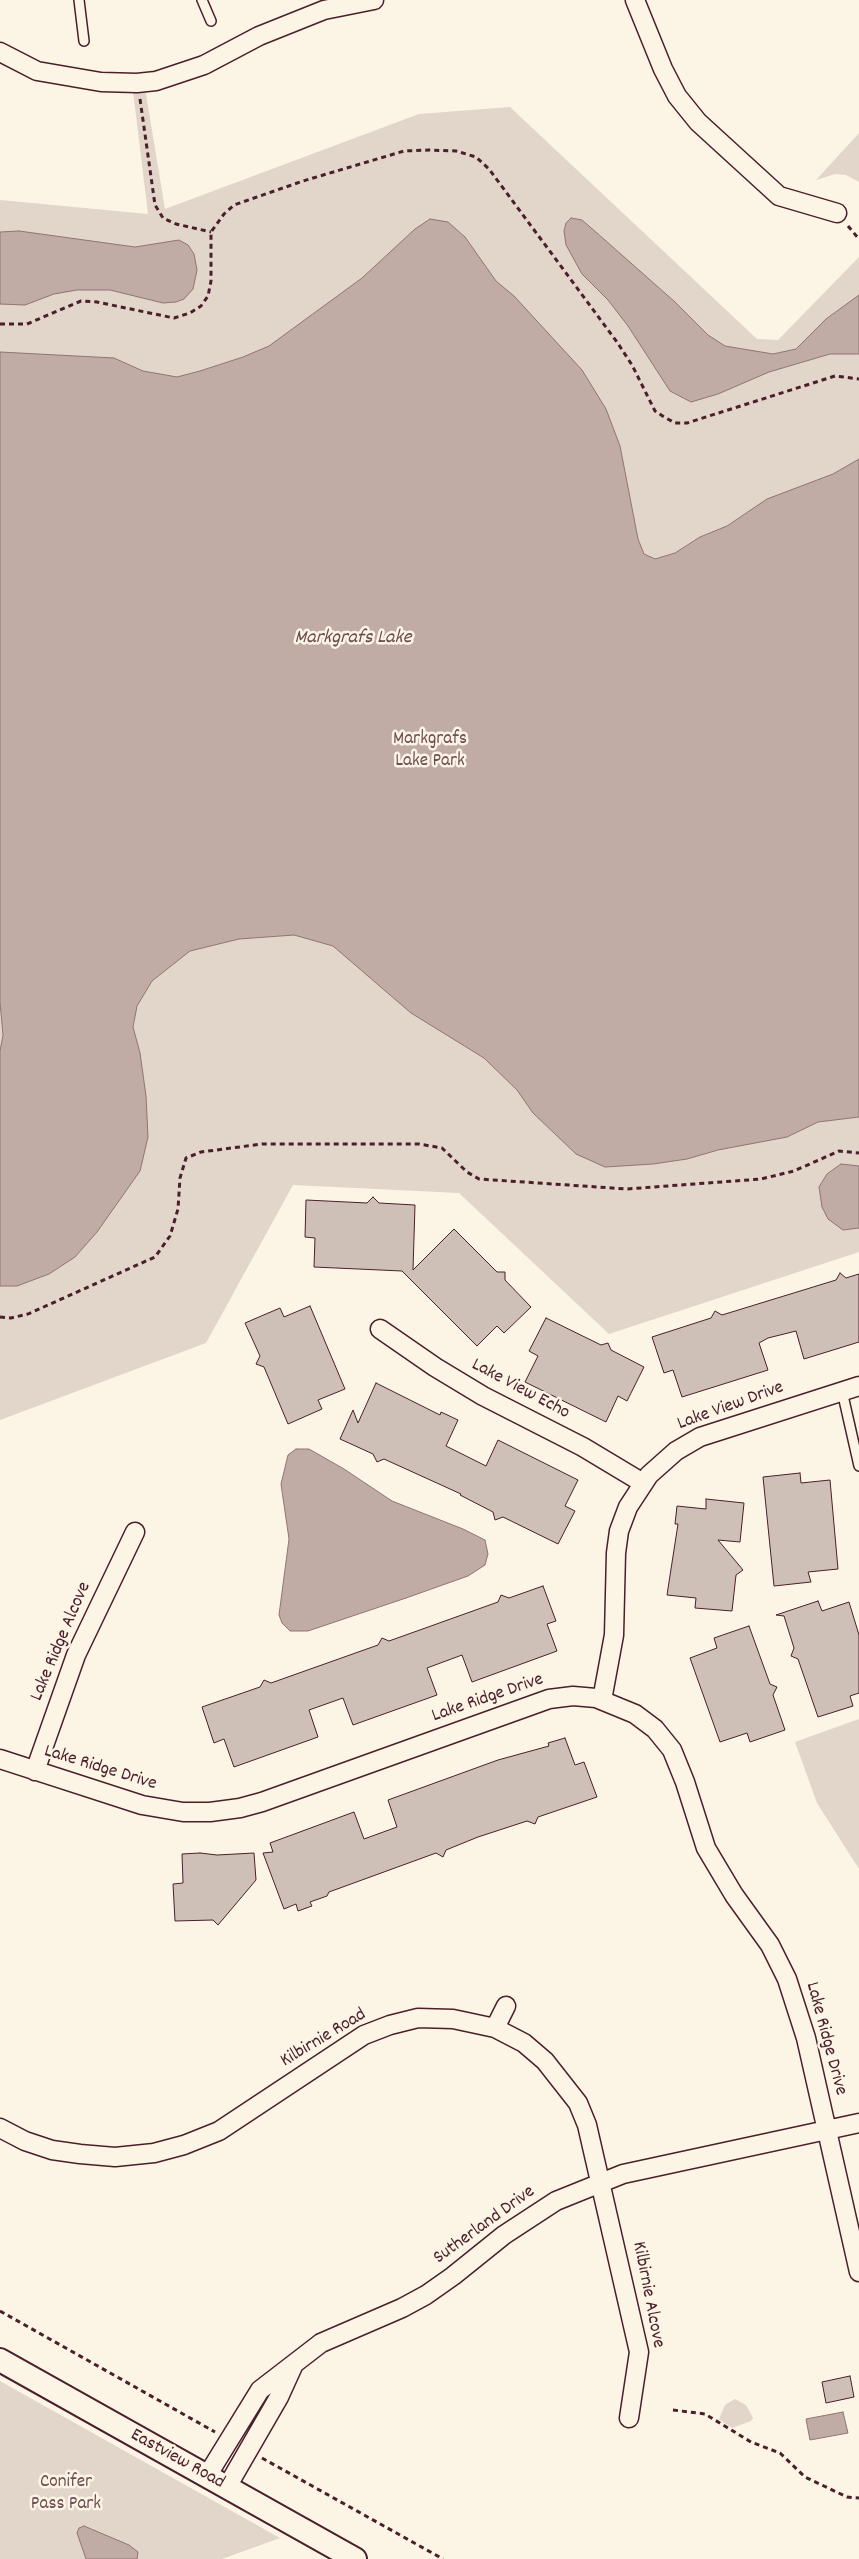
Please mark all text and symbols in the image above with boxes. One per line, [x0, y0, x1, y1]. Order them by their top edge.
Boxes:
water label: Markgrafs Lake [295, 627, 411, 651]
park label: Markgrafs Lake Park [393, 729, 467, 773]
street label: Lake View Echo [467, 1355, 573, 1425]
street label: Lake View Drive [675, 1377, 787, 1437]
street label: Lake Ridge Alcove [27, 1579, 97, 1705]
street label: Lake Ridge Drive [429, 1669, 547, 1729]
street label: Lake Ridge Drive [41, 1741, 159, 1797]
street label: Lake Ridge Drive [799, 1980, 851, 2098]
street label: Kilbirnie Road [277, 2004, 371, 2074]
street label: Sutherland Drive [430, 2182, 540, 2270]
street label: Kilbirnie Alcove [626, 2240, 668, 2350]
street label: Eastview Road [126, 2425, 228, 2495]
park label: Conifer Pass Park [31, 2472, 101, 2516]

